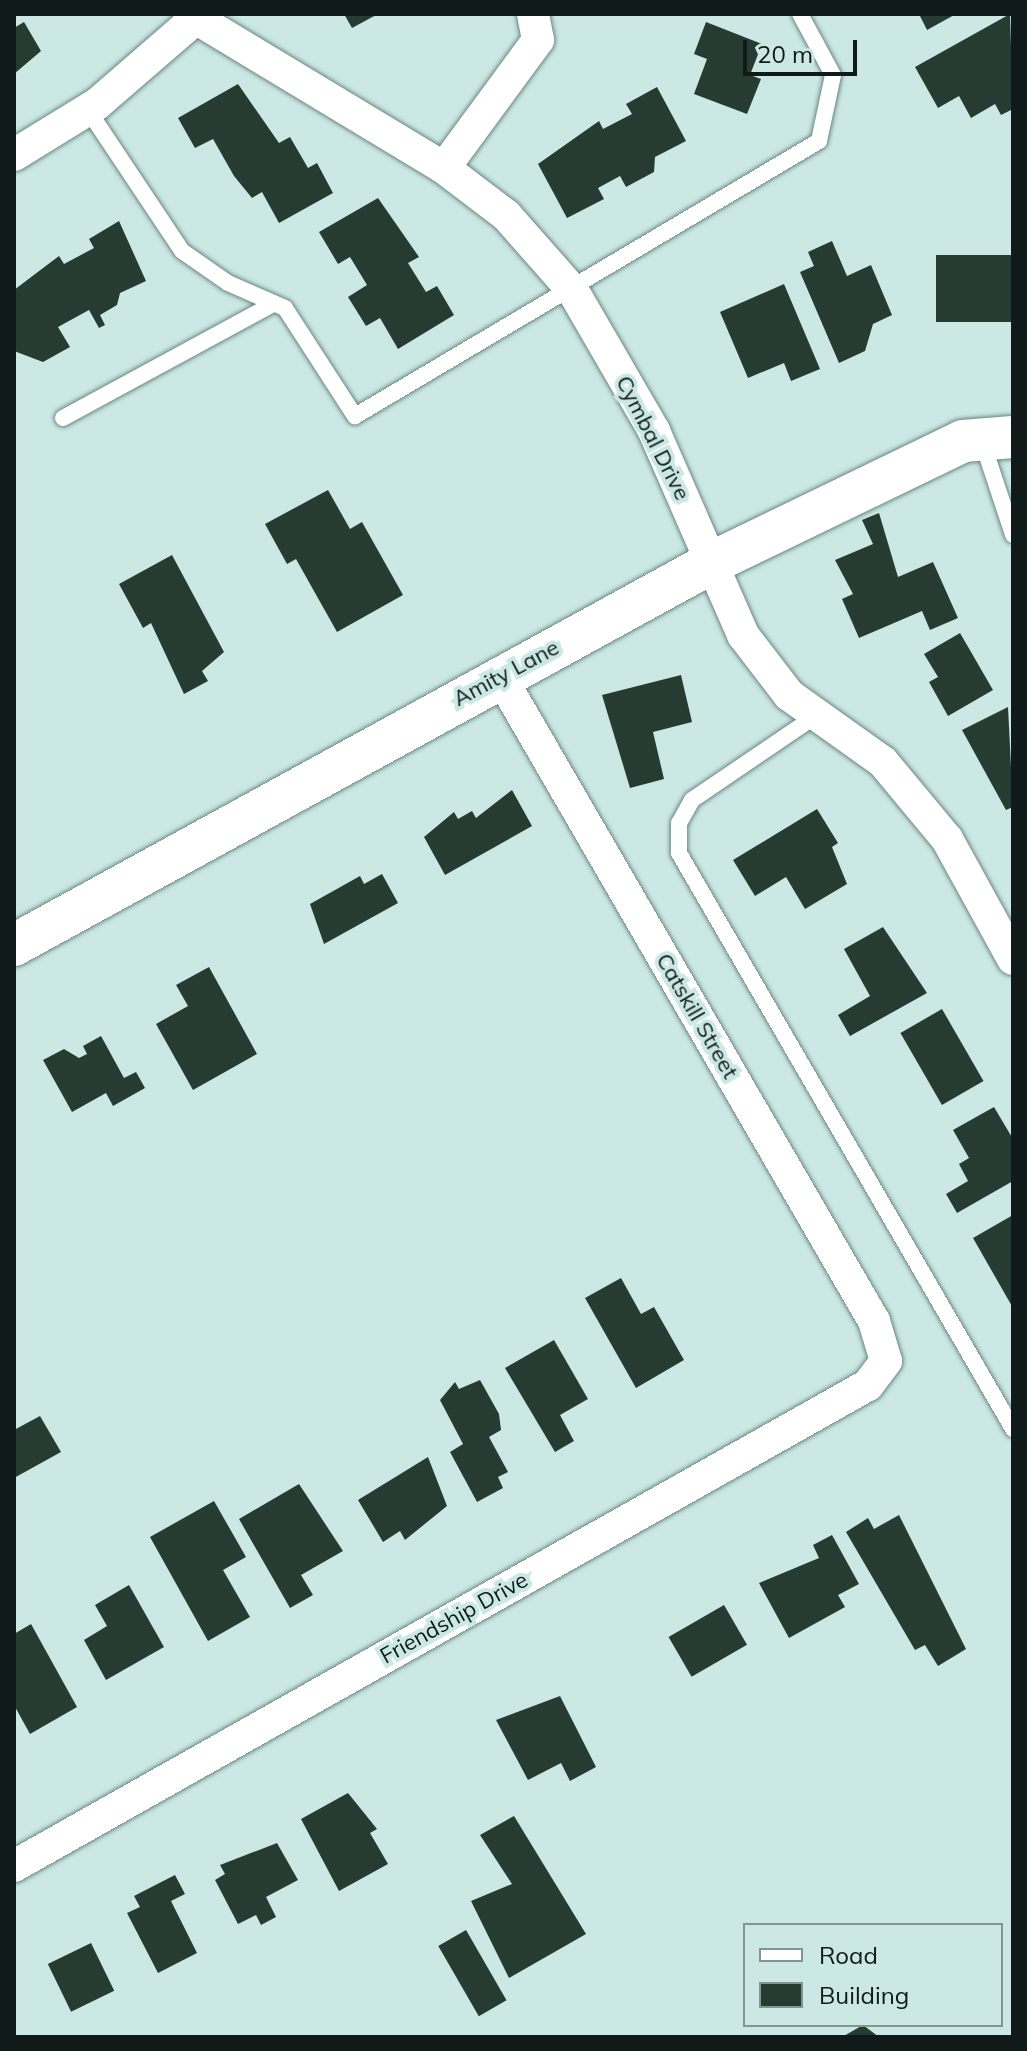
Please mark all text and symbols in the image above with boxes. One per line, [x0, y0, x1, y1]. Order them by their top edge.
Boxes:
scale bar [747, 24, 861, 74]
text: 20 m [757, 39, 813, 69]
street label: Cymbal Drive [610, 371, 696, 505]
street label: Amity Lane [449, 634, 563, 712]
street label: Catskill Street [651, 949, 743, 1083]
street label: Friendship Drive [376, 1567, 532, 1669]
legend [743, 1923, 1003, 2027]
text: Road [819, 1940, 878, 1970]
text: Building [819, 1980, 909, 2010]

